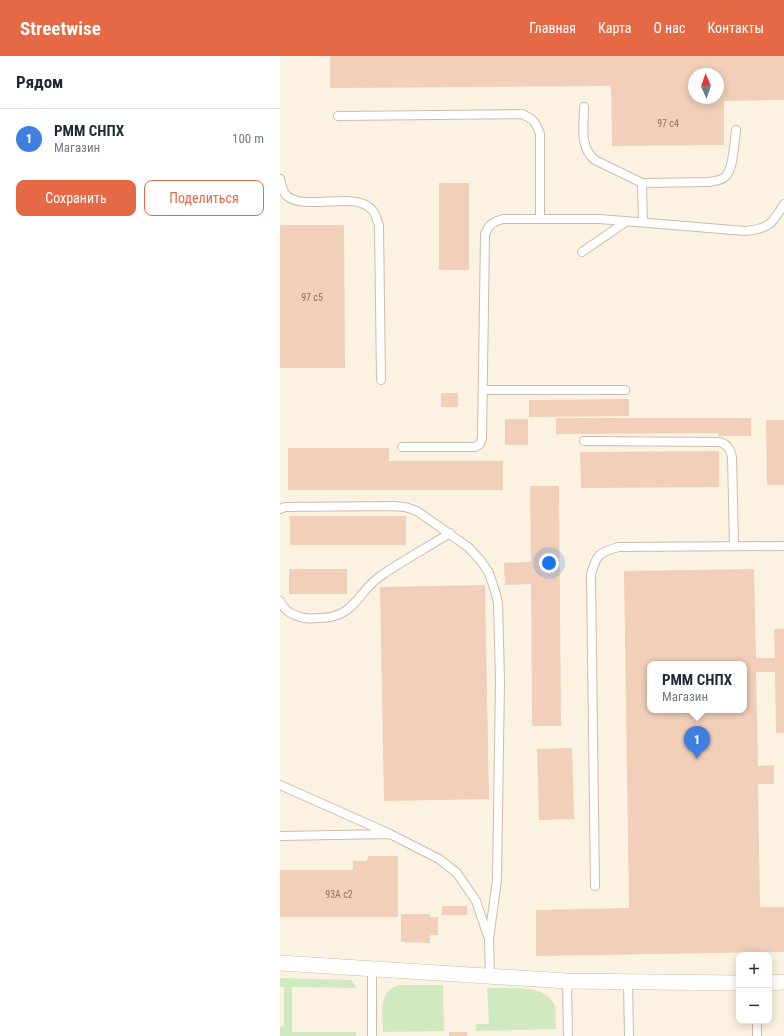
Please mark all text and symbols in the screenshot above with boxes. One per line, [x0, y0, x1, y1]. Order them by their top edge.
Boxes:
text: Streetwise [20, 17, 101, 40]
text: Главная [529, 20, 576, 36]
text: Карта [598, 20, 631, 36]
text: О нас [653, 20, 685, 36]
text: Контакты [707, 20, 764, 36]
north arrow [688, 68, 724, 104]
text: Рядом [16, 72, 63, 92]
house number: 97 с4 [657, 118, 679, 129]
text: РММ СНПХ [54, 122, 124, 140]
text: 1 [26, 131, 32, 146]
text: 100 m [232, 131, 264, 146]
text: Магазин [54, 140, 100, 155]
button: Сохранить [16, 180, 136, 216]
button: Поделиться [144, 180, 264, 216]
house number: 97 с5 [301, 292, 323, 303]
your location [539, 553, 559, 573]
popup [647, 661, 747, 713]
text: РММ СНПХ [662, 671, 732, 689]
text: Магазин [662, 689, 708, 704]
pin: 1 [684, 726, 710, 759]
house number: 93А с2 [325, 889, 353, 900]
map controls [736, 952, 772, 1024]
button: + [736, 952, 772, 988]
button: − [736, 988, 772, 1024]

